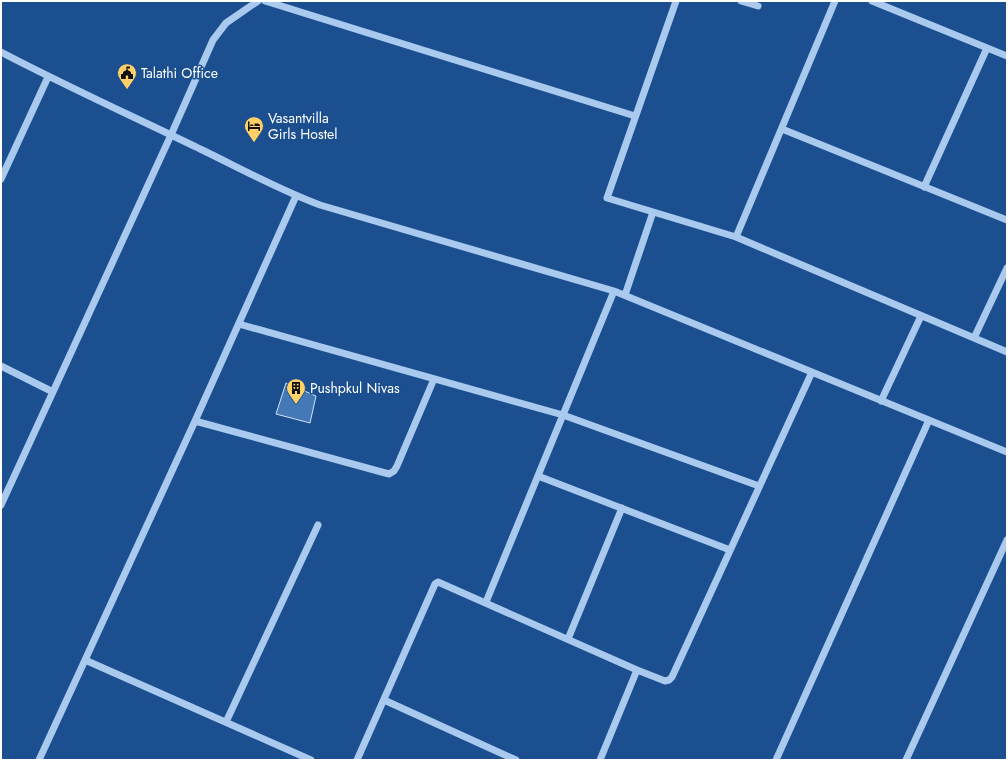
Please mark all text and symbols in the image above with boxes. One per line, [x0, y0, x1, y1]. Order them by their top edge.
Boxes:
public building icon: Talathi Office [116, 62, 138, 90]
place label: Talathi Office [141, 63, 218, 83]
place label: Vasantvilla Girls Hostel [268, 108, 337, 144]
hotel icon: Vasantvilla Girls Hostel [243, 115, 265, 143]
building icon: Pushpkul Nivas [285, 377, 307, 405]
place label: Pushpkul Nivas [310, 378, 400, 398]

